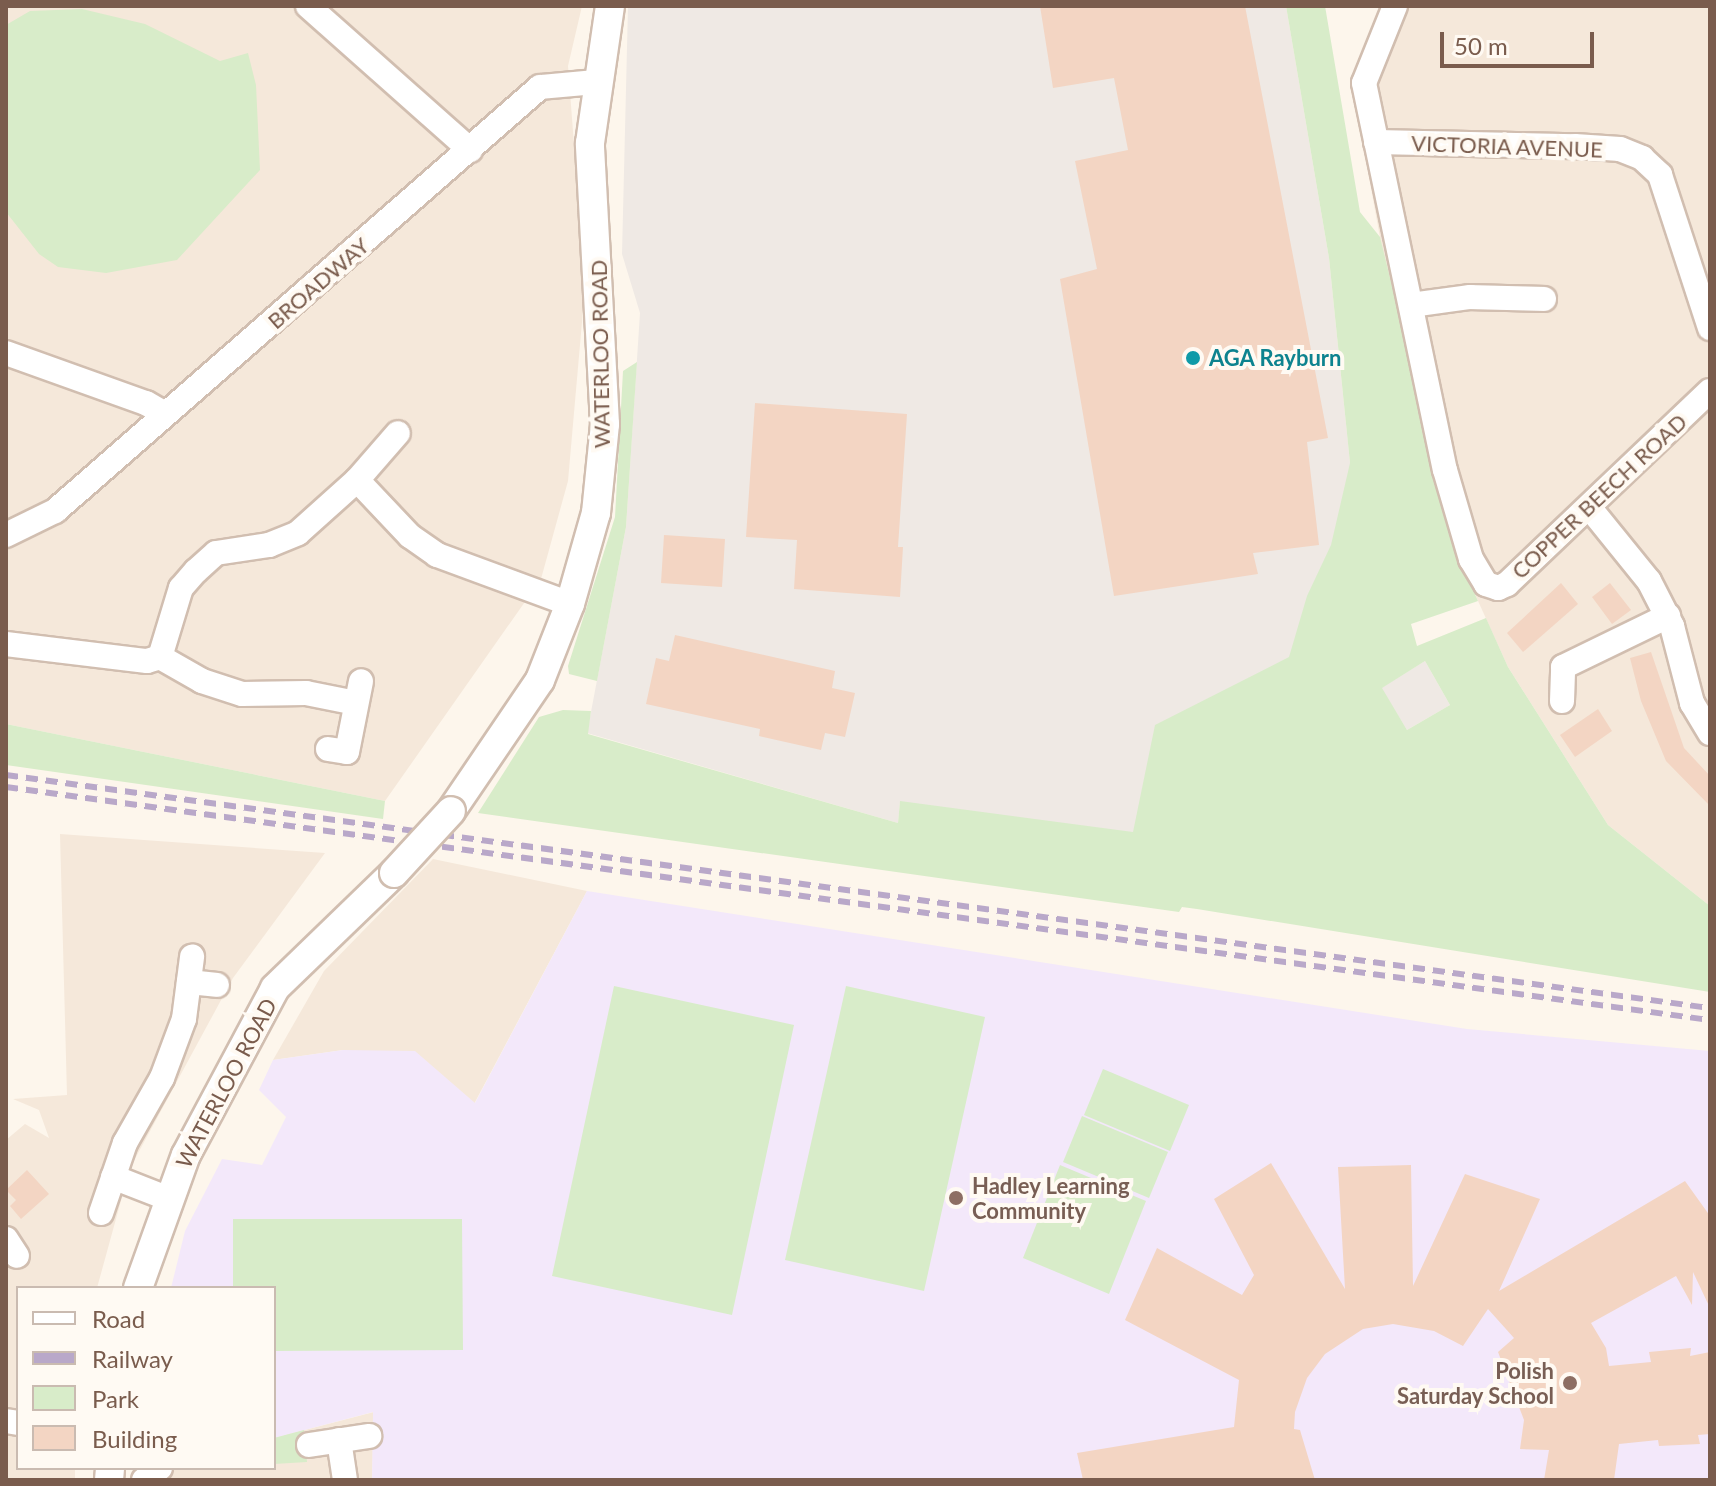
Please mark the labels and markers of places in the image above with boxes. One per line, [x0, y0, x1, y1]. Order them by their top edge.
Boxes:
place label: AGA Rayburn [1209, 345, 1342, 371]
marker: AGA Rayburn [1184, 349, 1202, 367]
place label: Hadley Learning Community [972, 1172, 1130, 1224]
marker: Hadley Learning Community [947, 1189, 965, 1207]
place label: Polish Saturday School [1396, 1357, 1554, 1408]
marker: Polish Saturday School [1561, 1374, 1579, 1392]

